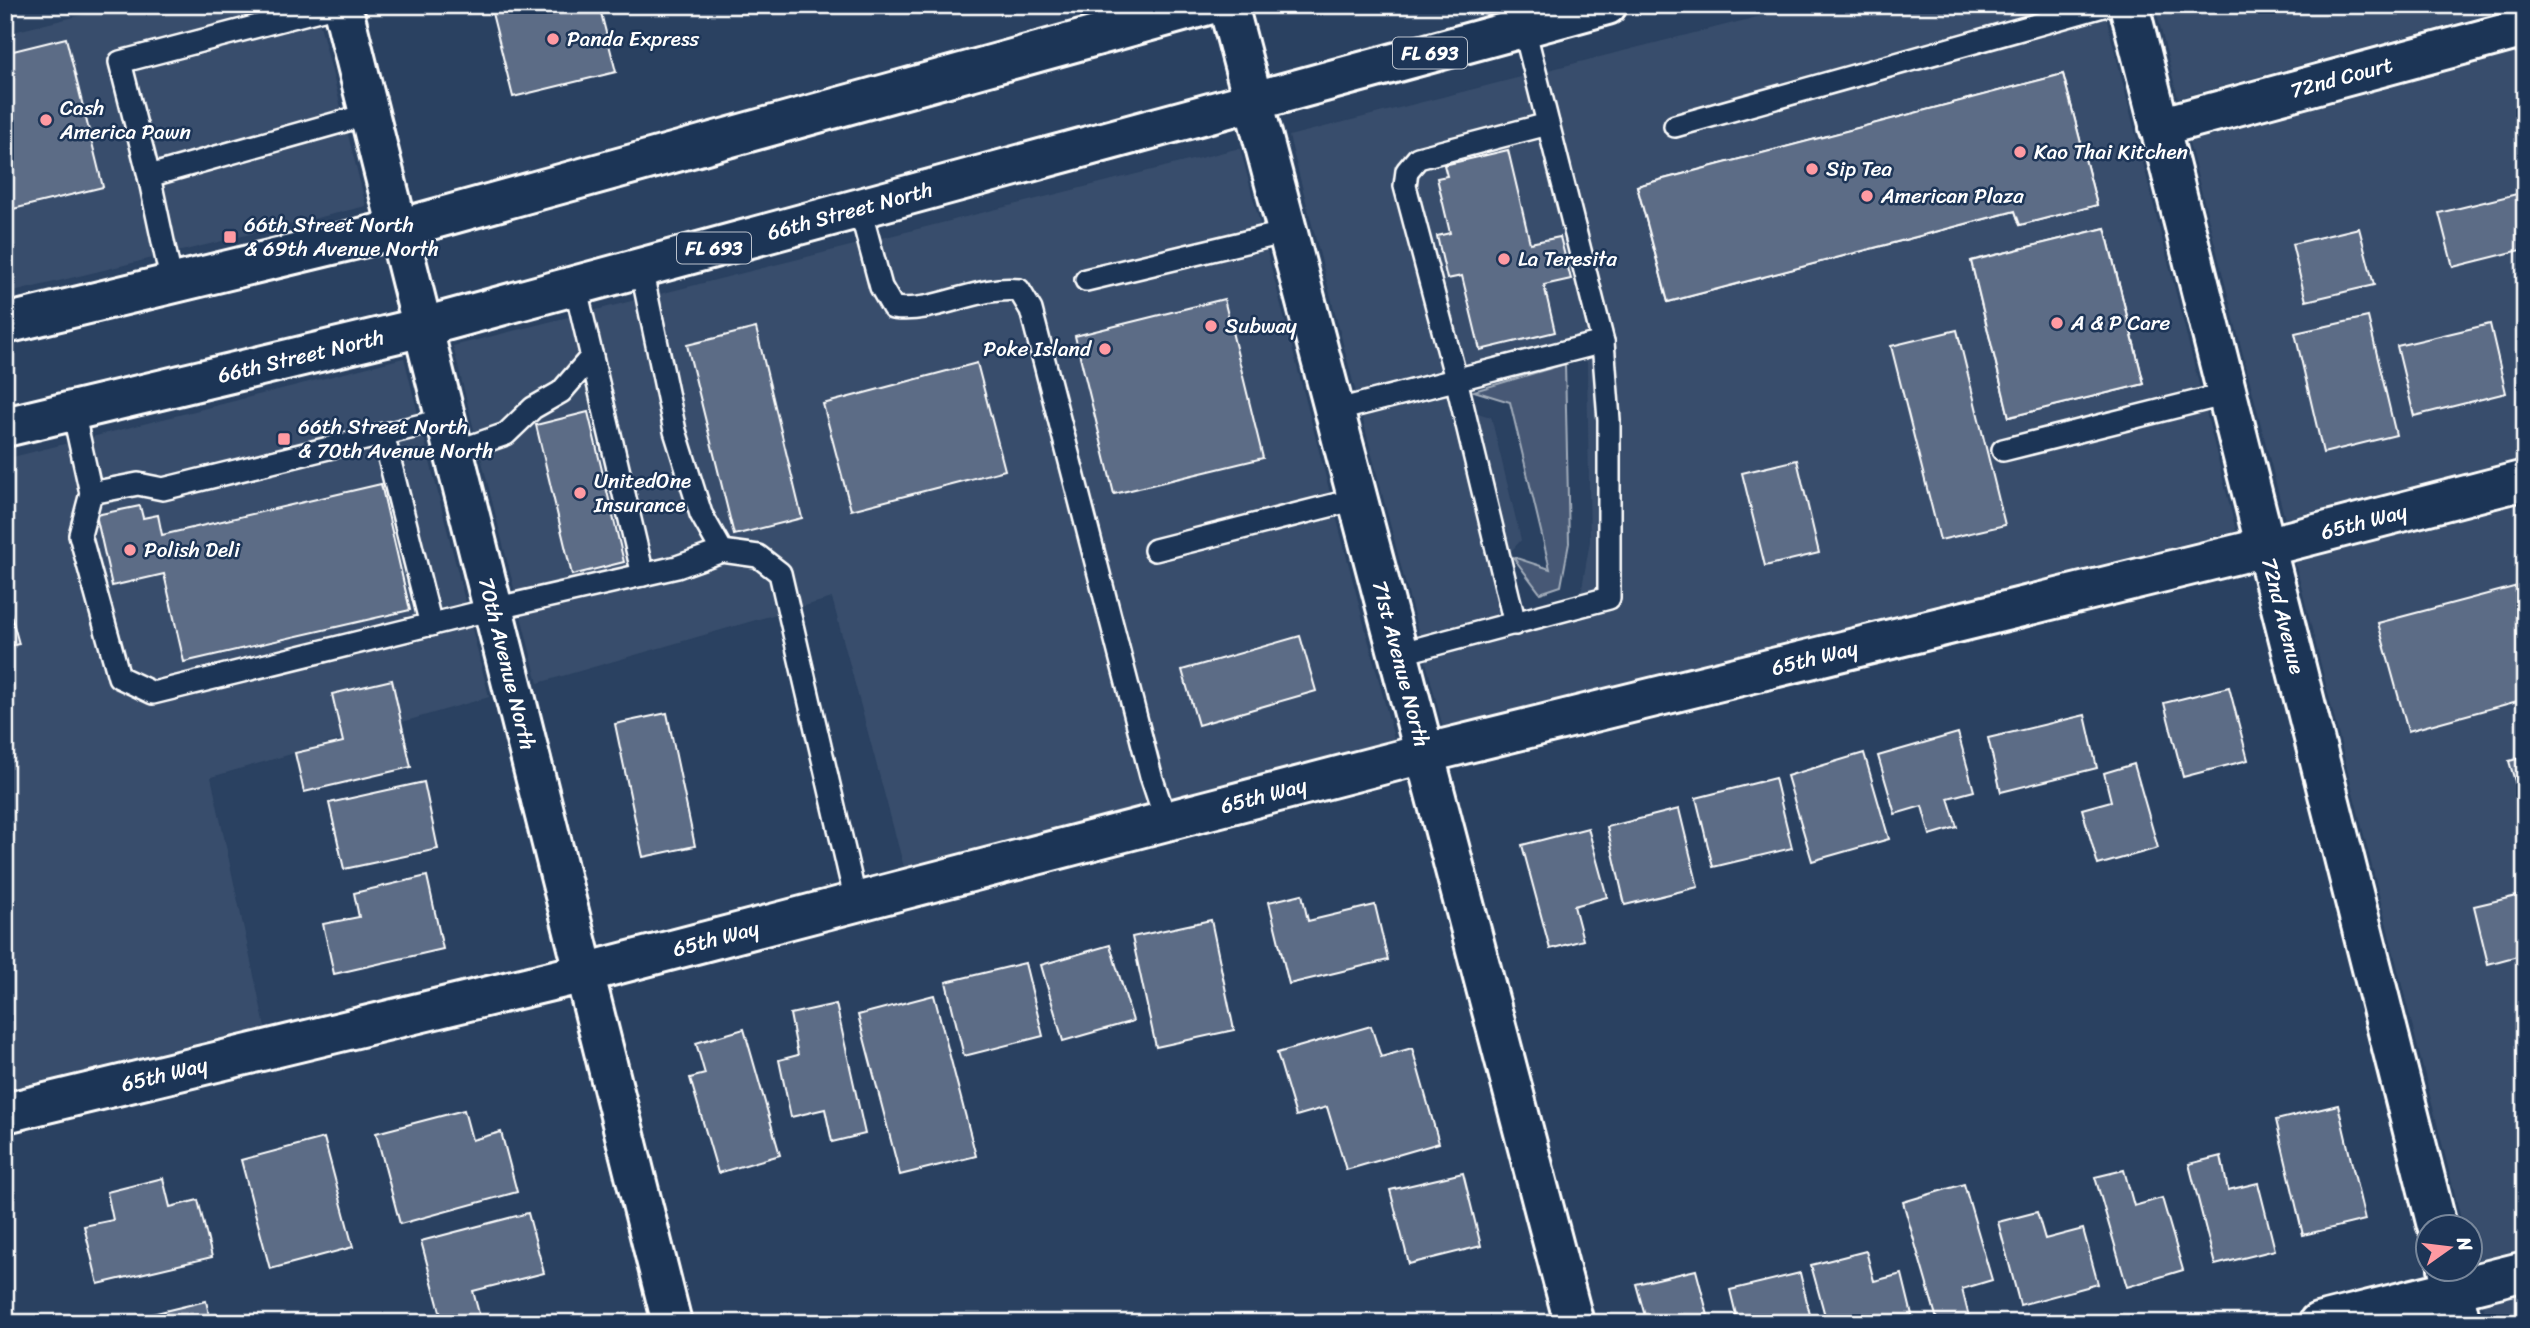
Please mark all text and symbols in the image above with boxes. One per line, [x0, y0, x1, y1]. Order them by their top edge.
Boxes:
place label: Panda Express [567, 20, 699, 58]
marker: Panda Express [545, 31, 561, 47]
road number: FL 693 [1393, 38, 1467, 68]
street label: 72nd Court [2286, 46, 2397, 110]
place label: Cash America Pawn [59, 89, 191, 151]
marker: Cash America Pawn [38, 112, 54, 128]
place label: Kao Thai Kitchen [2034, 133, 2188, 171]
marker: Kao Thai Kitchen [2012, 144, 2028, 160]
place label: Sip Tea [1826, 150, 1893, 188]
marker: Sip Tea [1804, 161, 1820, 177]
street label: 66th Street North [763, 170, 937, 252]
place label: American Plaza [1880, 177, 2024, 215]
marker: American Plaza [1859, 188, 1875, 204]
place label: 66th Street North & 69th Avenue North [244, 206, 439, 268]
marker: 66th Street North & 69th Avenue North [222, 229, 238, 245]
road number: FL 693 [677, 232, 751, 264]
place label: La Teresita [1518, 240, 1617, 278]
marker: La Teresita [1496, 251, 1512, 267]
place label: A & P Care [2070, 304, 2170, 342]
place label: Subway [1225, 307, 1297, 345]
marker: A & P Care [2049, 315, 2065, 331]
street label: 66th Street North [214, 318, 388, 395]
marker: Subway [1203, 318, 1219, 334]
place label: Poke Island [983, 330, 1093, 368]
marker: Poke Island [1097, 341, 1113, 357]
place label: 66th Street North & 70th Avenue North [298, 408, 493, 470]
marker: 66th Street North & 70th Avenue North [276, 431, 292, 447]
place label: UnitedOne Insurance [593, 462, 691, 524]
marker: UnitedOne Insurance [572, 485, 588, 501]
street label: 65th Way [2317, 492, 2412, 551]
place label: Polish Deli [144, 531, 241, 569]
marker: Polish Deli [122, 542, 138, 558]
street label: 72nd Avenue [2250, 553, 2316, 678]
street label: 70th Avenue North [467, 573, 547, 754]
street label: 71st Avenue North [1361, 576, 1441, 751]
street label: 65th Way [1767, 629, 1862, 687]
street label: 65th Way [1216, 766, 1311, 825]
street label: 65th Way [669, 909, 763, 968]
street label: 65th Way [117, 1046, 212, 1103]
north arrow [2414, 1212, 2484, 1282]
text: N [2447, 1233, 2483, 1255]

